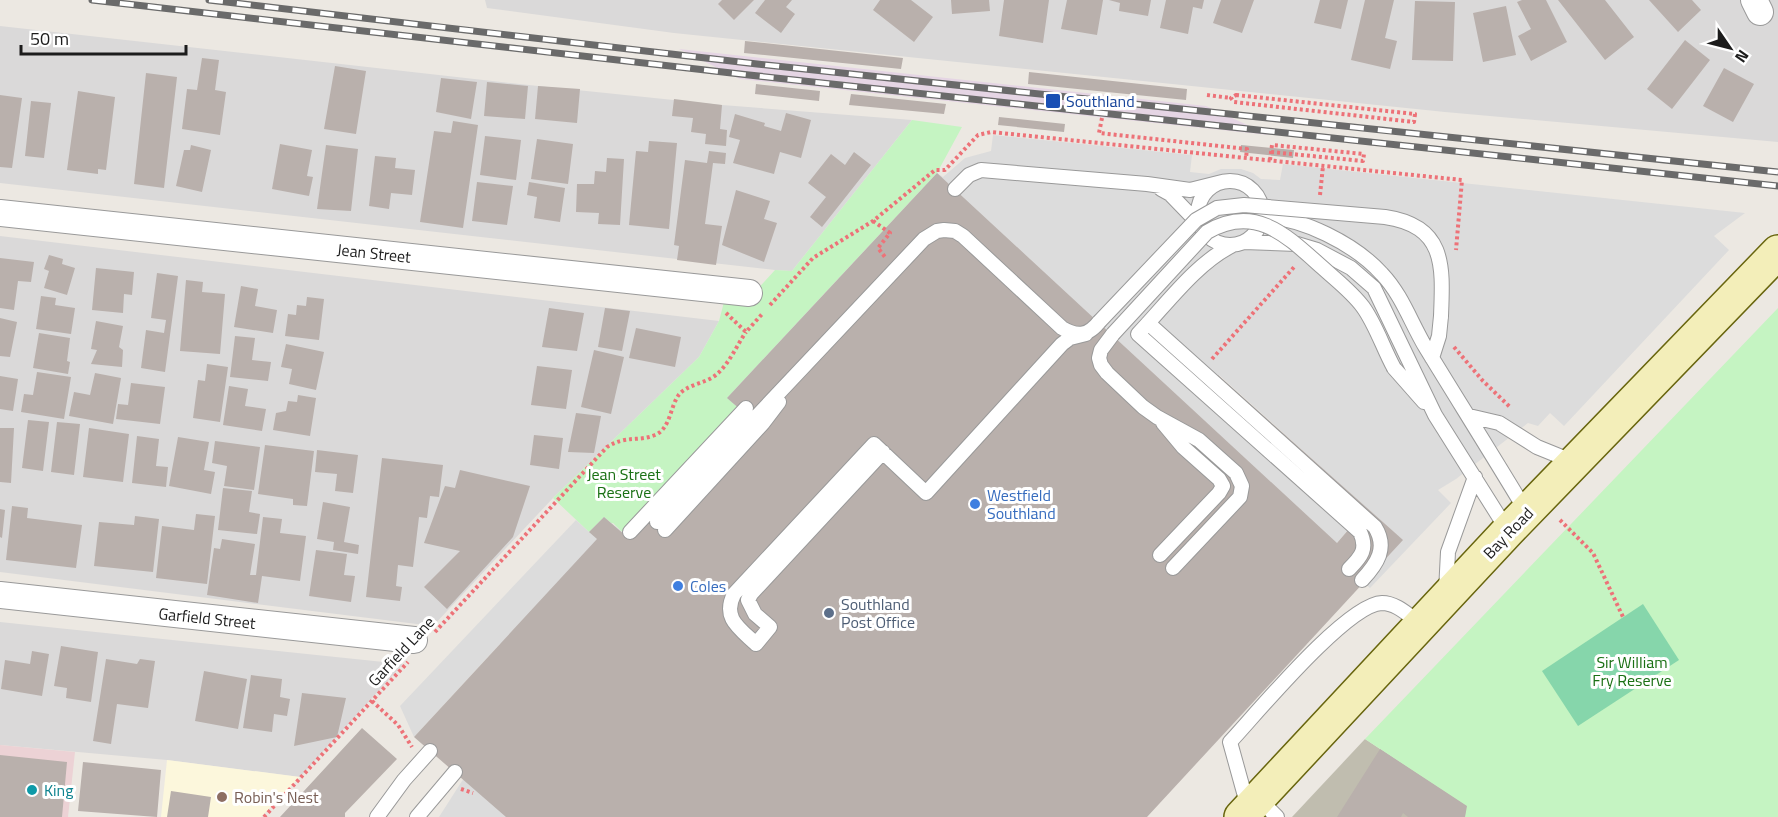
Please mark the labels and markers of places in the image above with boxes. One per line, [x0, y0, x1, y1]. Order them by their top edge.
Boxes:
place label: Southland [1066, 89, 1135, 113]
marker: Southland [1044, 92, 1062, 110]
place label: Westfield Southland [987, 483, 1056, 525]
marker: Westfield Southland [968, 497, 982, 511]
place label: Coles [690, 574, 726, 598]
marker: Coles [671, 579, 685, 593]
place label: Southland Post Office [841, 592, 915, 634]
marker: Southland Post Office [822, 606, 836, 620]
place label: King [44, 778, 73, 802]
marker: King [25, 783, 39, 797]
place label: Robin's Nest [234, 785, 319, 809]
marker: Robin's Nest [215, 790, 229, 804]

